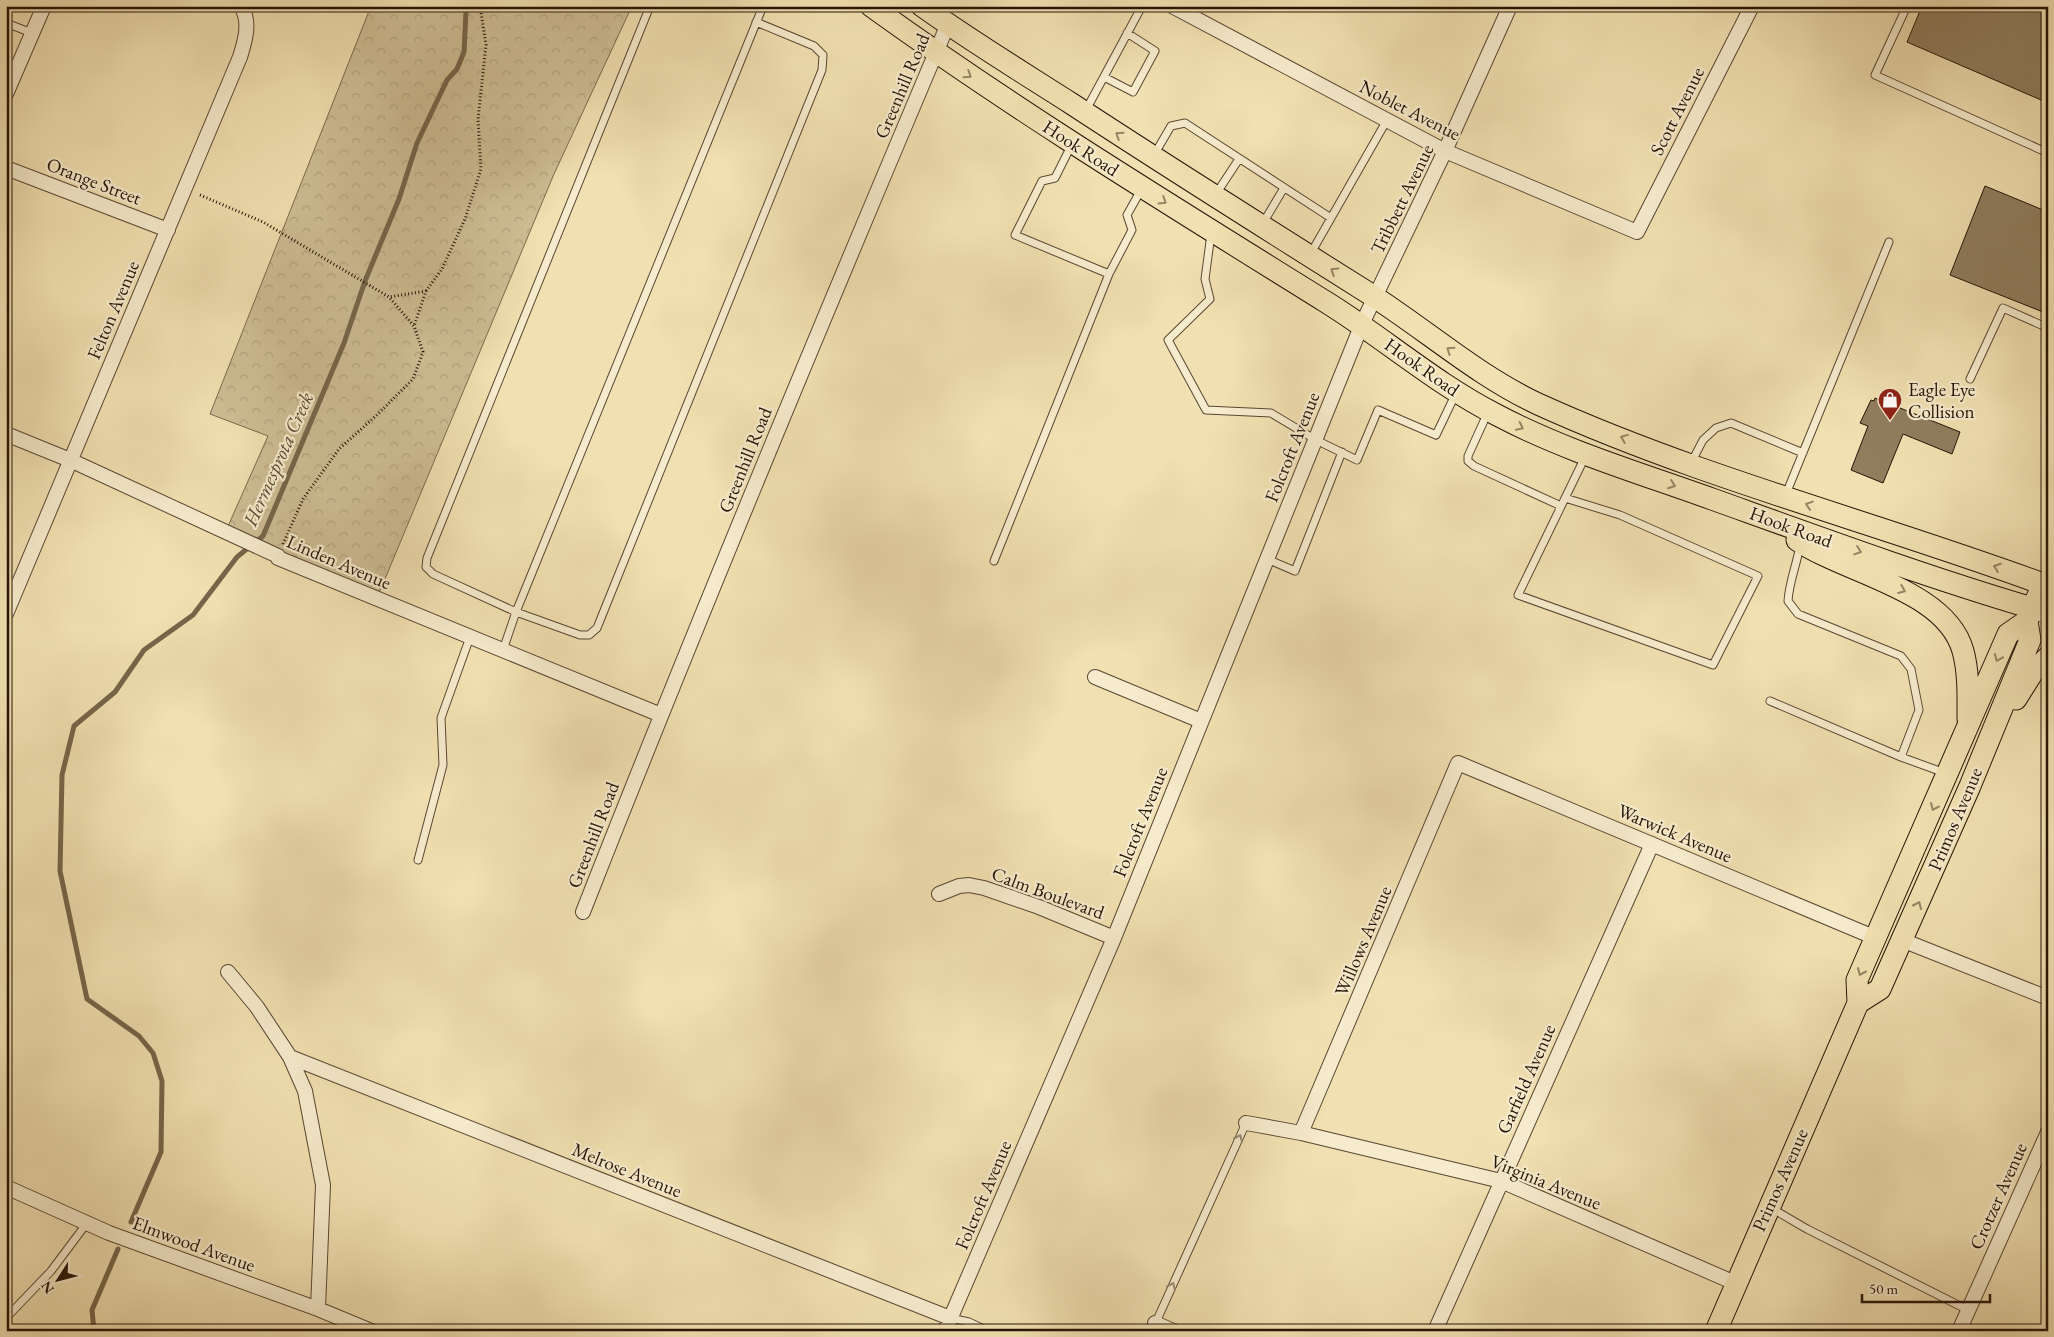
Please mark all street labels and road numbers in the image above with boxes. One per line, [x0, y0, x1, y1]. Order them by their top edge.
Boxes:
street label: Greenhill Road [869, 29, 936, 142]
street label: Scott Avenue [1644, 63, 1710, 159]
street label: Noblet Avenue [1355, 74, 1465, 146]
street label: Hook Road [1038, 114, 1124, 182]
street label: Tribbett Avenue [1365, 140, 1439, 258]
street label: Orange Street [43, 151, 145, 211]
street label: Felton Avenue [81, 257, 145, 363]
street label: Hook Road [1379, 332, 1465, 402]
street label: Folcroft Avenue [1259, 388, 1325, 506]
street label: Greenhill Road [712, 403, 778, 517]
street label: Hook Road [1746, 500, 1836, 554]
street label: Linden Avenue [283, 529, 395, 595]
street label: Folcroft Avenue [1107, 763, 1173, 881]
street label: Primos Avenue [1922, 763, 1988, 875]
street label: Greenhill Road [561, 778, 625, 892]
street label: Warwick Avenue [1614, 798, 1736, 868]
street label: Calm Boulevard [988, 861, 1108, 925]
street label: Willows Avenue [1329, 882, 1397, 1000]
street label: Garfield Avenue [1491, 1020, 1561, 1138]
street label: Primos Avenue [1746, 1125, 1814, 1235]
street label: Melrose Avenue [568, 1137, 686, 1203]
street label: Folcroft Avenue [949, 1137, 1017, 1253]
street label: Crotzer Avenue [1963, 1139, 2033, 1253]
street label: Virginia Avenue [1487, 1149, 1605, 1215]
street label: Elmwood Avenue [129, 1210, 259, 1278]

